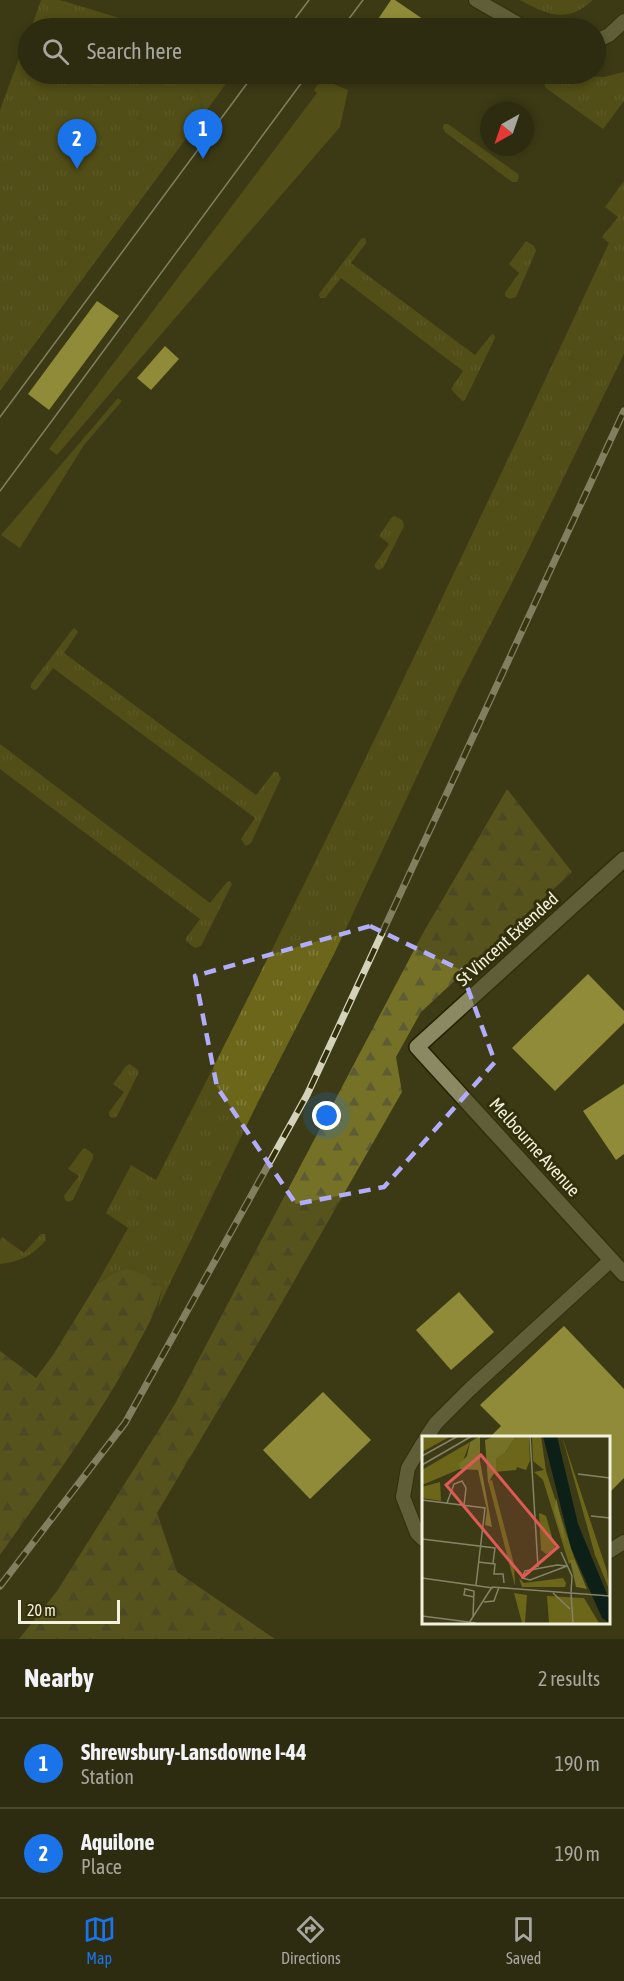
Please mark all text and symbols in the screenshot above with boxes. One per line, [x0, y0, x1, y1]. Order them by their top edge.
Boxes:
search box [18, 18, 606, 84]
icon: search [39, 35, 72, 68]
text: Search here [87, 38, 182, 64]
north arrow [480, 102, 534, 156]
pin: 1 [184, 110, 222, 159]
pin: 2 [58, 120, 97, 169]
street label: St Vincent Extended [452, 888, 562, 990]
street label: Melbourne Avenue [485, 1093, 585, 1201]
your location [312, 1101, 341, 1130]
inset map [422, 1436, 609, 1624]
scale bar [18, 1597, 120, 1624]
text: 20 m [27, 1601, 56, 1619]
text: Nearby [24, 1663, 94, 1693]
text: 2 results [538, 1667, 600, 1690]
text: Shrewsbury-Lansdowne I-44 [81, 1739, 307, 1765]
text: 1 [39, 1752, 48, 1775]
text: 190 m [555, 1752, 600, 1775]
text: Station [81, 1765, 134, 1788]
text: Aquilone [81, 1829, 155, 1855]
text: 2 [39, 1842, 48, 1865]
text: 190 m [555, 1842, 600, 1865]
text: Place [81, 1855, 122, 1878]
tab: Map [83, 1913, 116, 1967]
tab: Directions [281, 1913, 341, 1967]
tab: Saved [506, 1913, 541, 1967]

